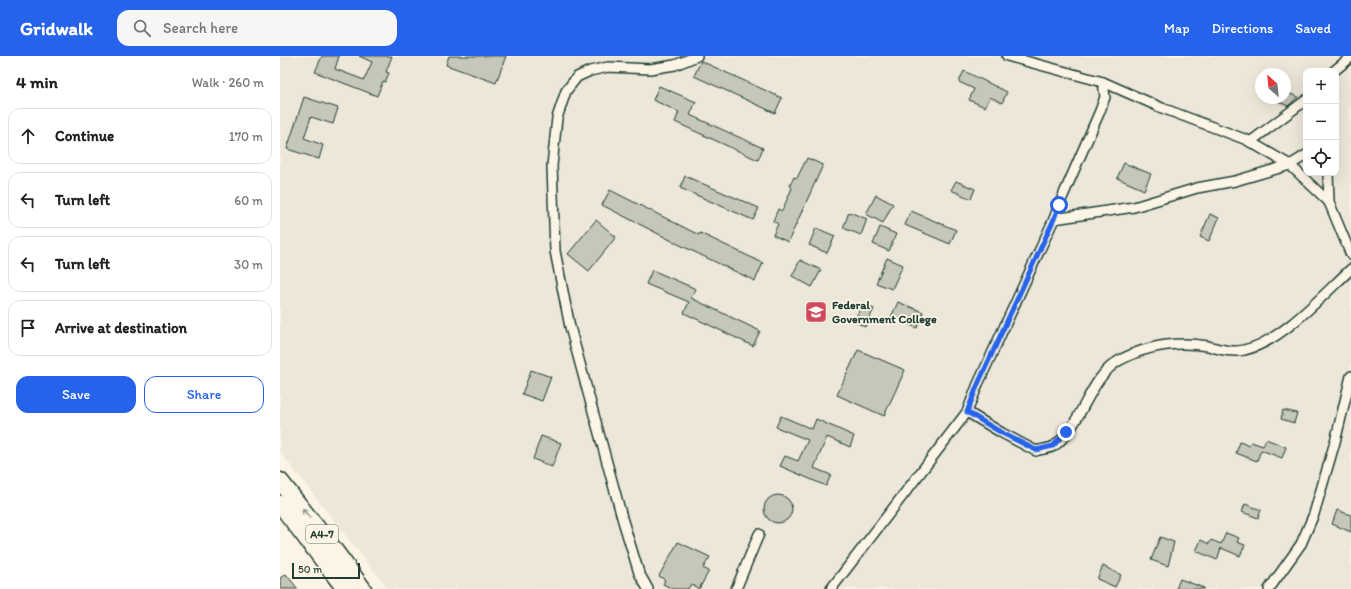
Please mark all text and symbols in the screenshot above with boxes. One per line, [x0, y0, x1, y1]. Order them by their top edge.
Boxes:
search box [117, 10, 397, 46]
text: Gridwalk [20, 17, 93, 40]
icon: search [131, 17, 153, 39]
text: Search here [163, 19, 238, 37]
text: Map [1164, 20, 1190, 37]
text: Directions [1212, 20, 1273, 37]
text: Saved [1295, 20, 1331, 37]
north arrow [1255, 68, 1291, 104]
map controls [1303, 68, 1339, 176]
button: + [1303, 68, 1339, 104]
text: 4 min [16, 72, 58, 92]
text: Walk · 260 m [192, 75, 264, 90]
button: − [1303, 104, 1339, 140]
icon: ahead [17, 125, 39, 147]
text: Continue [55, 127, 114, 145]
text: 170 m [229, 129, 263, 144]
button: locate [1303, 140, 1339, 176]
icon: left [17, 189, 39, 211]
text: Turn left [55, 191, 110, 209]
text: 60 m [234, 193, 263, 208]
route start [1050, 196, 1068, 214]
icon: left [17, 253, 39, 275]
text: Turn left [55, 255, 110, 273]
text: 30 m [234, 257, 263, 272]
place label: Federal Government College [832, 298, 937, 327]
school or university icon: Federal Government College [803, 299, 829, 325]
icon: arrive [17, 317, 39, 339]
text: Arrive at destination [55, 319, 187, 337]
button: Save [16, 376, 136, 413]
button: Share [144, 376, 264, 413]
route end [1057, 423, 1075, 441]
one-way arrow [301, 508, 310, 519]
road number: A4-7 [306, 525, 338, 543]
scale bar [292, 561, 360, 580]
text: 50 m [298, 563, 322, 576]

